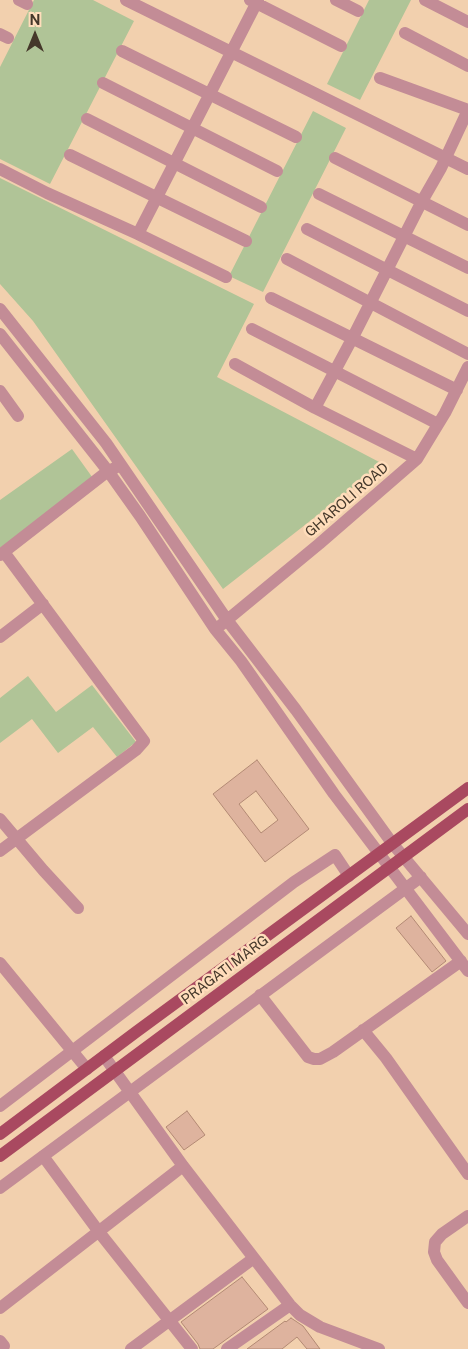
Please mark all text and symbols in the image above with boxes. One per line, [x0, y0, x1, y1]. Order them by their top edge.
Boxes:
north arrow [10, 10, 60, 60]
text: N [30, 12, 40, 28]
street label: GHAROLI ROAD [302, 459, 392, 541]
street label: PRAGATI MARG [178, 932, 272, 1008]

